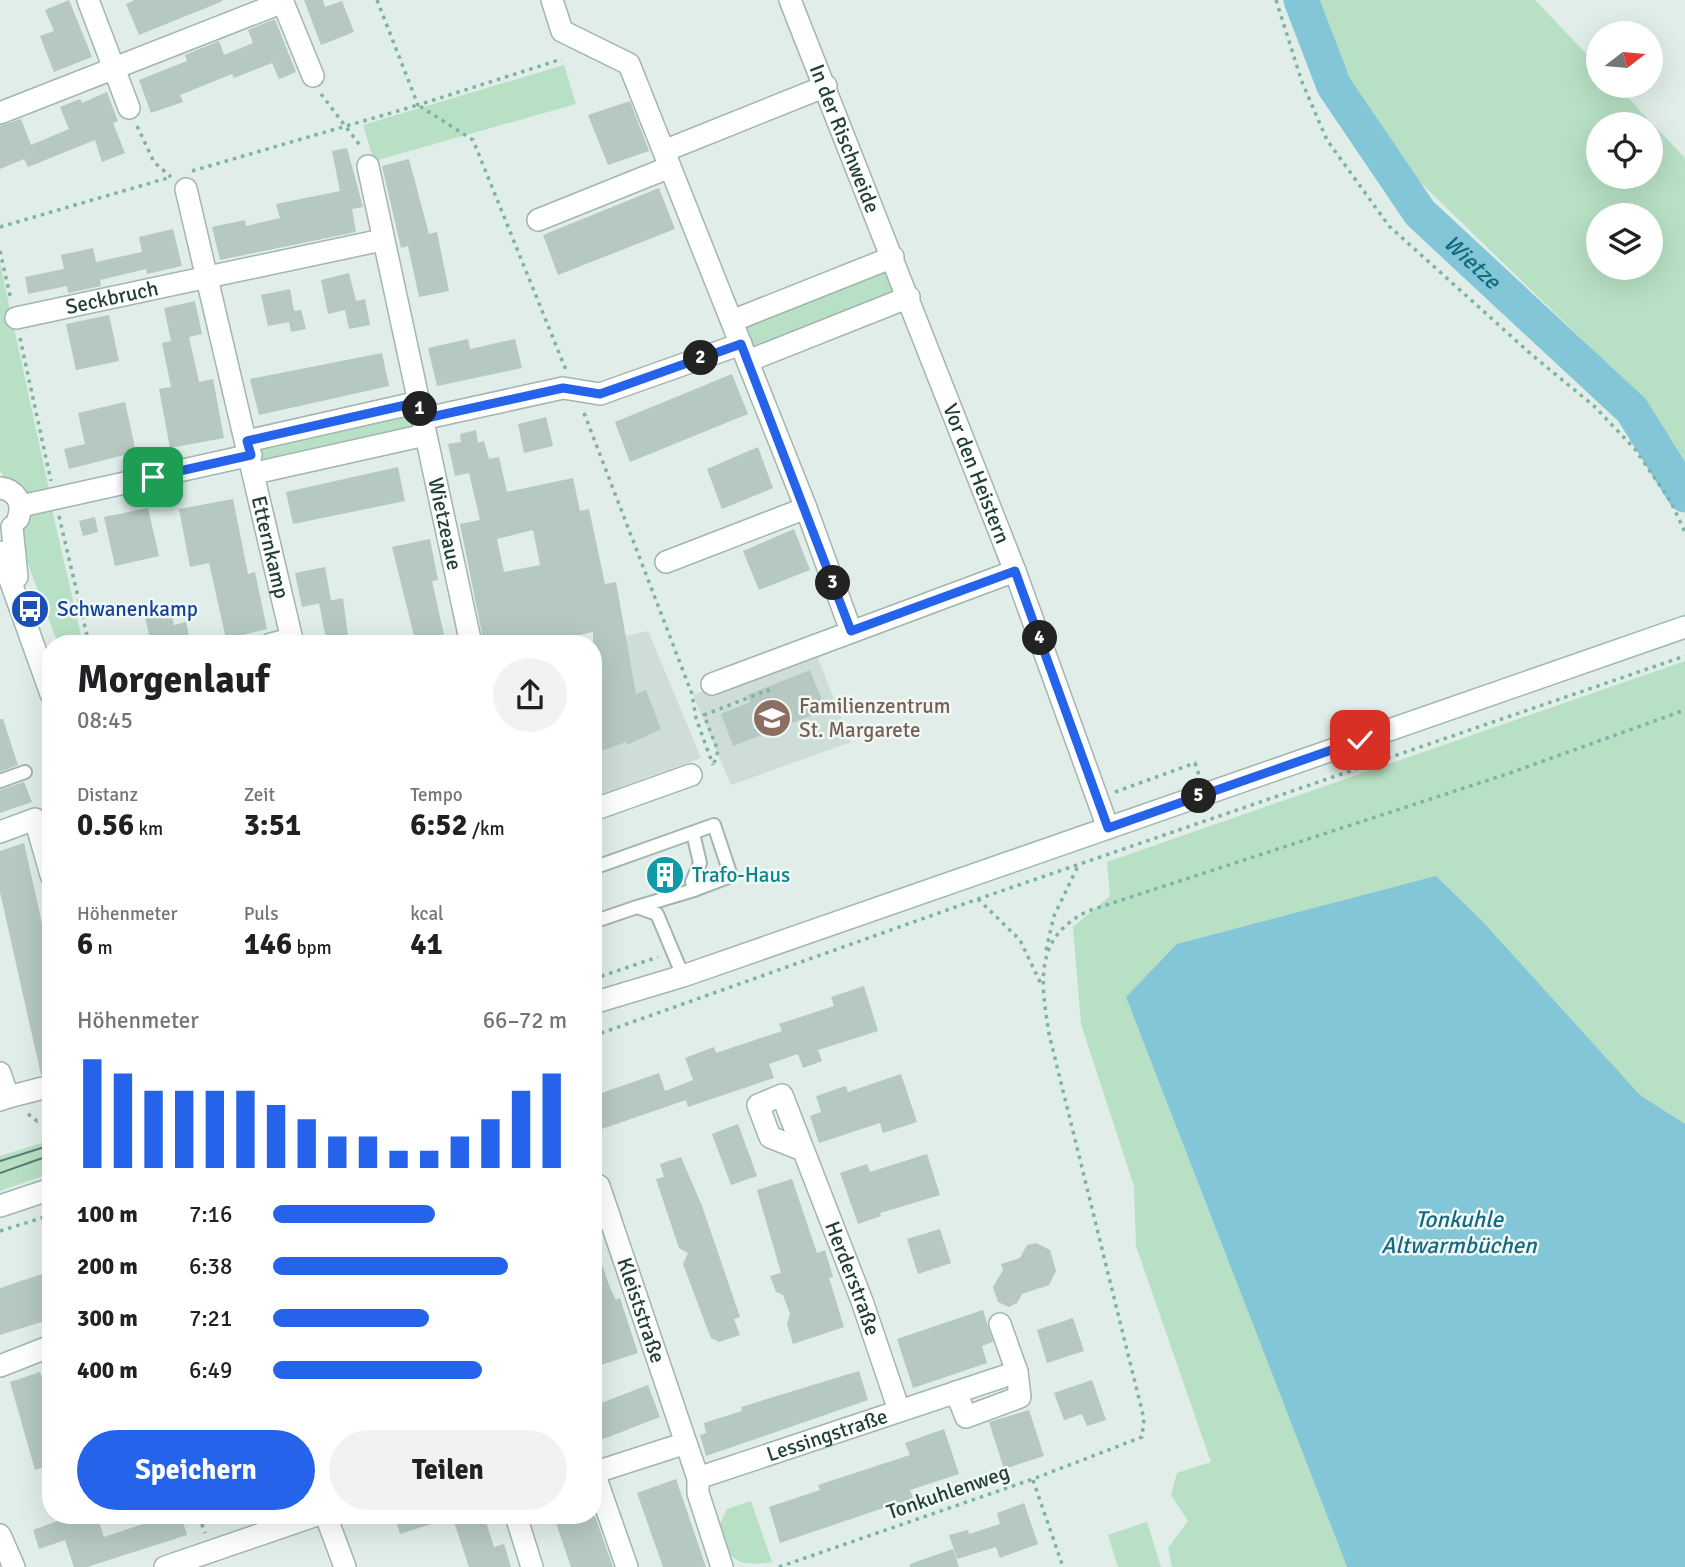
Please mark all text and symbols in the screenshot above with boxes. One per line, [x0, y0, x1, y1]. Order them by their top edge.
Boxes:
north arrow [1586, 21, 1662, 98]
map controls [1586, 21, 1663, 280]
street label: In der Rischweide [804, 61, 886, 217]
button: locate [1586, 112, 1663, 189]
button: layers [1586, 203, 1663, 280]
water label: Wietze [1438, 228, 1508, 296]
street label: Seckbruch [63, 275, 161, 320]
pin: 2 [684, 340, 718, 376]
text: 2 [695, 345, 706, 369]
pin: 1 [402, 392, 438, 426]
text: 1 [414, 396, 425, 420]
street label: Vor den Heistern [937, 400, 1016, 547]
pin [123, 447, 183, 507]
icon: arrive [134, 458, 172, 496]
street label: Wietzeaue [422, 475, 468, 572]
street label: Etternkamp [246, 493, 295, 601]
pin: 3 [816, 566, 850, 600]
text: 3 [827, 570, 838, 594]
bus stop icon: Schwanenkamp [9, 588, 51, 630]
place label: Schwanenkamp [57, 596, 198, 622]
pin: 4 [1023, 620, 1058, 656]
text: 4 [1034, 625, 1045, 649]
text: Morgenlauf [77, 656, 269, 703]
button: share [493, 658, 567, 732]
place label: Familienzentrum St. Margarete [799, 693, 950, 743]
school or university icon: Familienzentrum St. Margarete [751, 697, 793, 739]
text: 08:45 [77, 706, 133, 735]
pin [1330, 710, 1390, 770]
icon: check [1341, 721, 1379, 759]
pin: 5 [1182, 778, 1216, 814]
text: Distanz [77, 783, 138, 807]
text: Zeit [244, 783, 275, 807]
text: Tempo [410, 783, 463, 807]
text: 5 [1193, 783, 1204, 807]
text: 0.56 [77, 807, 134, 844]
text: 3:51 [244, 807, 301, 844]
text: 6:52 [410, 807, 468, 844]
text: km [134, 817, 163, 841]
text: /km [468, 817, 505, 841]
building icon: Trafo-Haus [644, 854, 686, 896]
place label: Trafo-Haus [692, 862, 790, 888]
text: Höhenmeter [77, 902, 178, 926]
text: Puls [244, 902, 278, 926]
text: kcal [410, 902, 444, 926]
text: 6 [77, 926, 93, 963]
text: 146 [244, 926, 292, 963]
text: 41 [410, 926, 443, 963]
text: m [93, 936, 113, 960]
text: bpm [292, 936, 332, 960]
text: Höhenmeter [77, 1006, 199, 1035]
text: 66–72 m [483, 1006, 567, 1035]
text: 100 m [77, 1200, 138, 1229]
text: 7:16 [189, 1200, 232, 1229]
water label: Tonkuhle Altwarmbüchen [1381, 1205, 1538, 1260]
street label: Herderstraße [819, 1218, 886, 1339]
text: 200 m [77, 1252, 138, 1281]
text: 6:38 [189, 1252, 232, 1281]
street label: Kleiststraße [611, 1254, 671, 1366]
text: 300 m [77, 1304, 138, 1333]
text: 7:21 [189, 1304, 232, 1333]
text: 400 m [77, 1356, 138, 1385]
text: 6:49 [189, 1356, 232, 1385]
street label: Lessingstraße [763, 1403, 891, 1467]
button: Speichern [77, 1430, 315, 1510]
button: Teilen [329, 1430, 567, 1510]
street label: Tonkuhlenweg [883, 1459, 1013, 1525]

